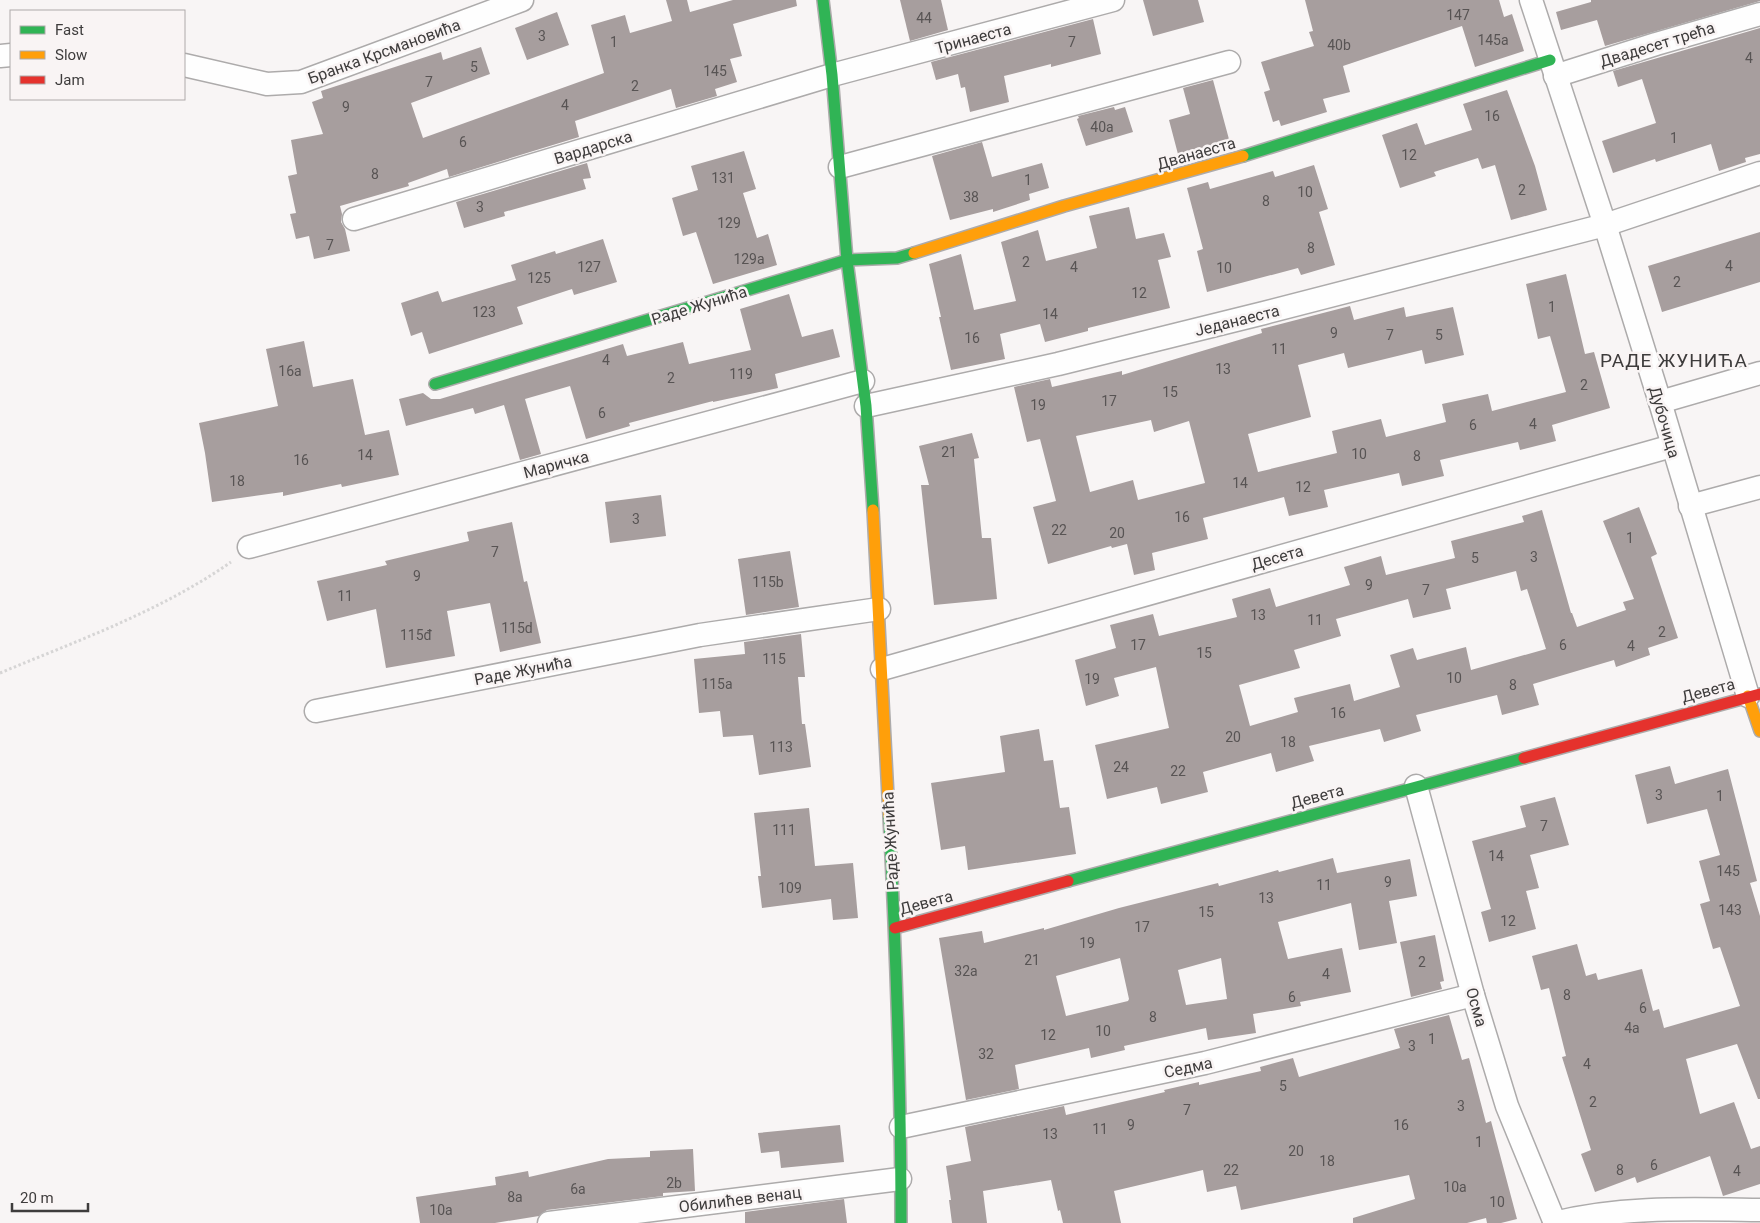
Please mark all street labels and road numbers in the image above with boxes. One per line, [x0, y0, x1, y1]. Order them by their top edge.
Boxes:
street label: Бранка Крсмановића [305, 15, 463, 88]
street label: Двадесет трећа [1597, 18, 1717, 71]
street label: Тринаеста [933, 19, 1013, 58]
street label: Вардарска [552, 127, 634, 168]
street label: Дванаеста [1155, 133, 1238, 174]
street label: Раде Жунића [649, 282, 749, 329]
street label: Једанаеста [1193, 301, 1281, 340]
street label: Дубочица [1645, 384, 1684, 460]
street label: Маричка [521, 447, 591, 482]
street label: Десета [1249, 541, 1306, 574]
street label: Раде Жунића [473, 652, 573, 689]
street label: Девета [1679, 674, 1737, 707]
street label: Девета [1288, 780, 1346, 813]
street label: Раде Жунића [878, 791, 903, 891]
street label: Девета [897, 886, 955, 919]
street label: Осма [1462, 985, 1491, 1029]
street label: Седма [1162, 1053, 1214, 1082]
street label: Обилићев венац [678, 1182, 803, 1216]

